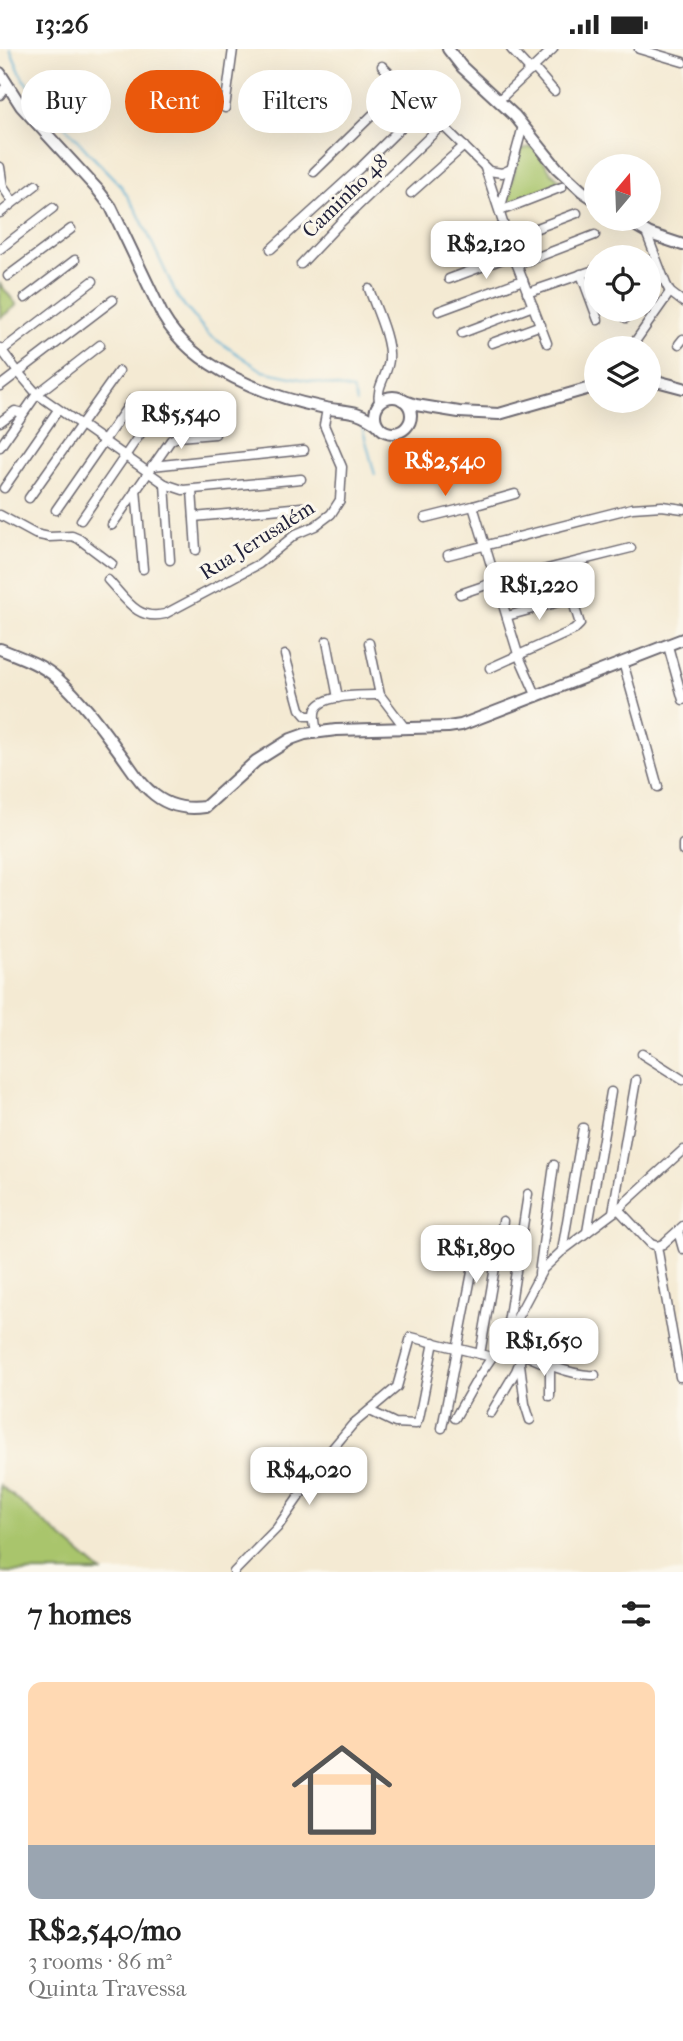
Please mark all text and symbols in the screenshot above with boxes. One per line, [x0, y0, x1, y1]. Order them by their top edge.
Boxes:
text: 13:26 [35, 9, 89, 40]
chip: Buy [21, 70, 111, 133]
chip: Rent [125, 70, 224, 133]
chip: Filters [238, 70, 352, 133]
chip: New [366, 70, 461, 133]
street label: Caminho 48 [297, 149, 393, 243]
north arrow [584, 154, 662, 231]
map controls [584, 154, 661, 413]
pin: R$2,120 [421, 222, 551, 281]
text: R$2,120 [447, 230, 525, 257]
button: locate [584, 245, 661, 322]
button: layers [584, 336, 661, 413]
pin: R$5,540 [116, 391, 246, 451]
text: R$5,540 [141, 400, 221, 427]
pin: R$2,540 [380, 439, 510, 498]
text: R$2,540 [404, 447, 486, 474]
street label: Rua Jerusalém [195, 495, 319, 585]
pin: R$1,220 [474, 563, 604, 622]
text: R$1,220 [500, 571, 578, 598]
pin: R$1,890 [411, 1225, 541, 1285]
text: R$1,890 [437, 1234, 515, 1261]
pin: R$1,650 [479, 1319, 609, 1378]
text: R$1,650 [505, 1327, 583, 1354]
pin: R$4,020 [244, 1447, 374, 1507]
text: R$4,020 [266, 1456, 352, 1483]
icon: filters [617, 1595, 655, 1633]
text: 7 homes [28, 1597, 131, 1632]
icon: home [279, 1727, 405, 1853]
text: R$2,540/mo [28, 1913, 181, 1948]
text: 3 rooms · 86 m² [28, 1948, 172, 1975]
text: Quinta Travessa [28, 1975, 187, 2002]

